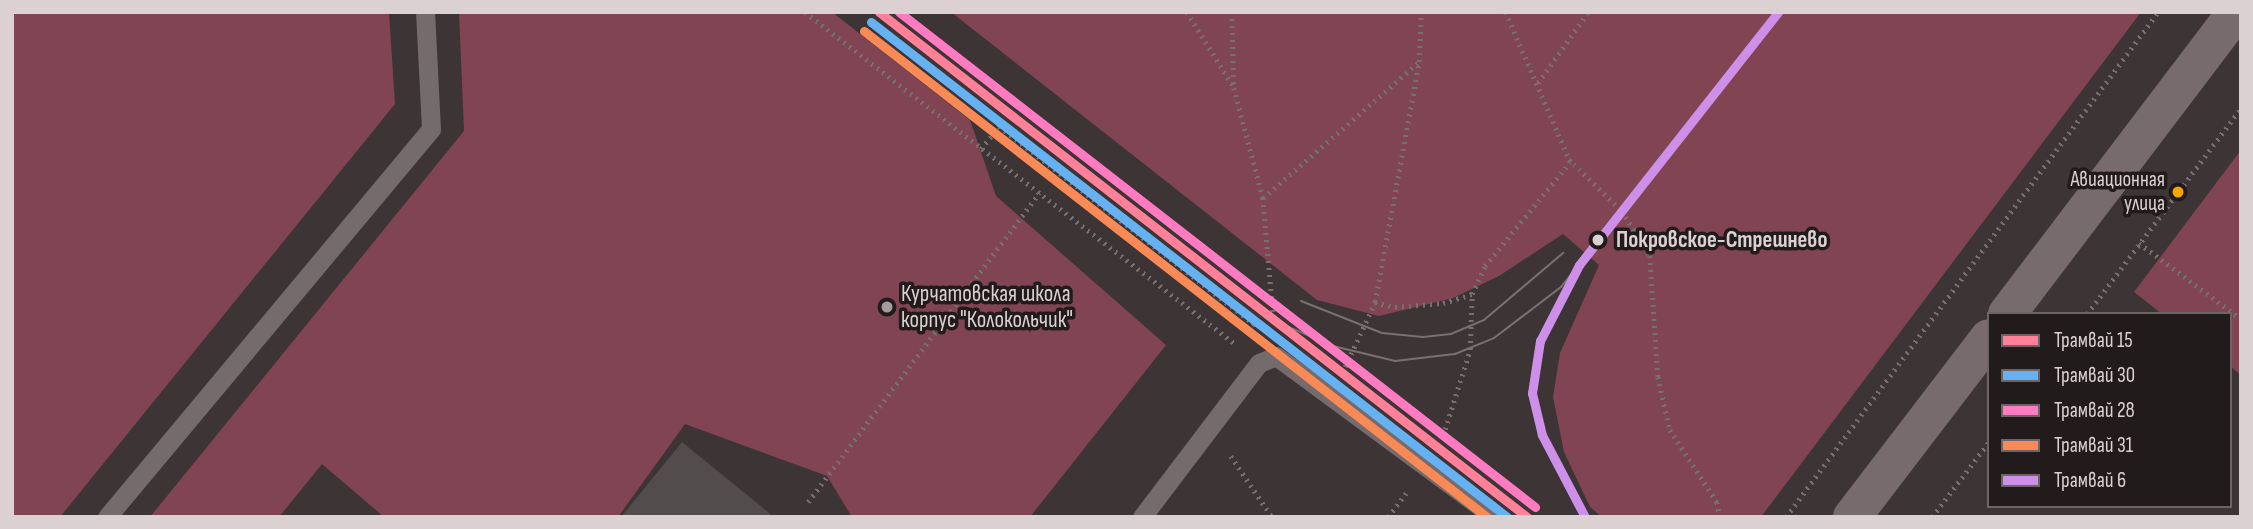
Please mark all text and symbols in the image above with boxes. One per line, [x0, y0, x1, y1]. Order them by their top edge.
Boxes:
place label: Авиационная улица [2070, 167, 2165, 217]
marker: Авиационная улица [2171, 185, 2185, 199]
place label: Покровское-Стрешнево [1616, 226, 1827, 254]
marker: Покровское-Стрешнево [1587, 229, 1609, 251]
place label: Курчатовская школа корпус "Колокольчик" [901, 280, 1073, 334]
marker: Курчатовская школа корпус "Колокольчик" [879, 299, 895, 315]
legend [1987, 312, 2232, 508]
text: Трамвай 15 [2054, 328, 2133, 353]
text: Трамвай 30 [2054, 363, 2135, 388]
text: Трамвай 28 [2054, 398, 2135, 423]
text: Трамвай 31 [2054, 433, 2133, 458]
text: Трамвай 6 [2054, 468, 2126, 493]

